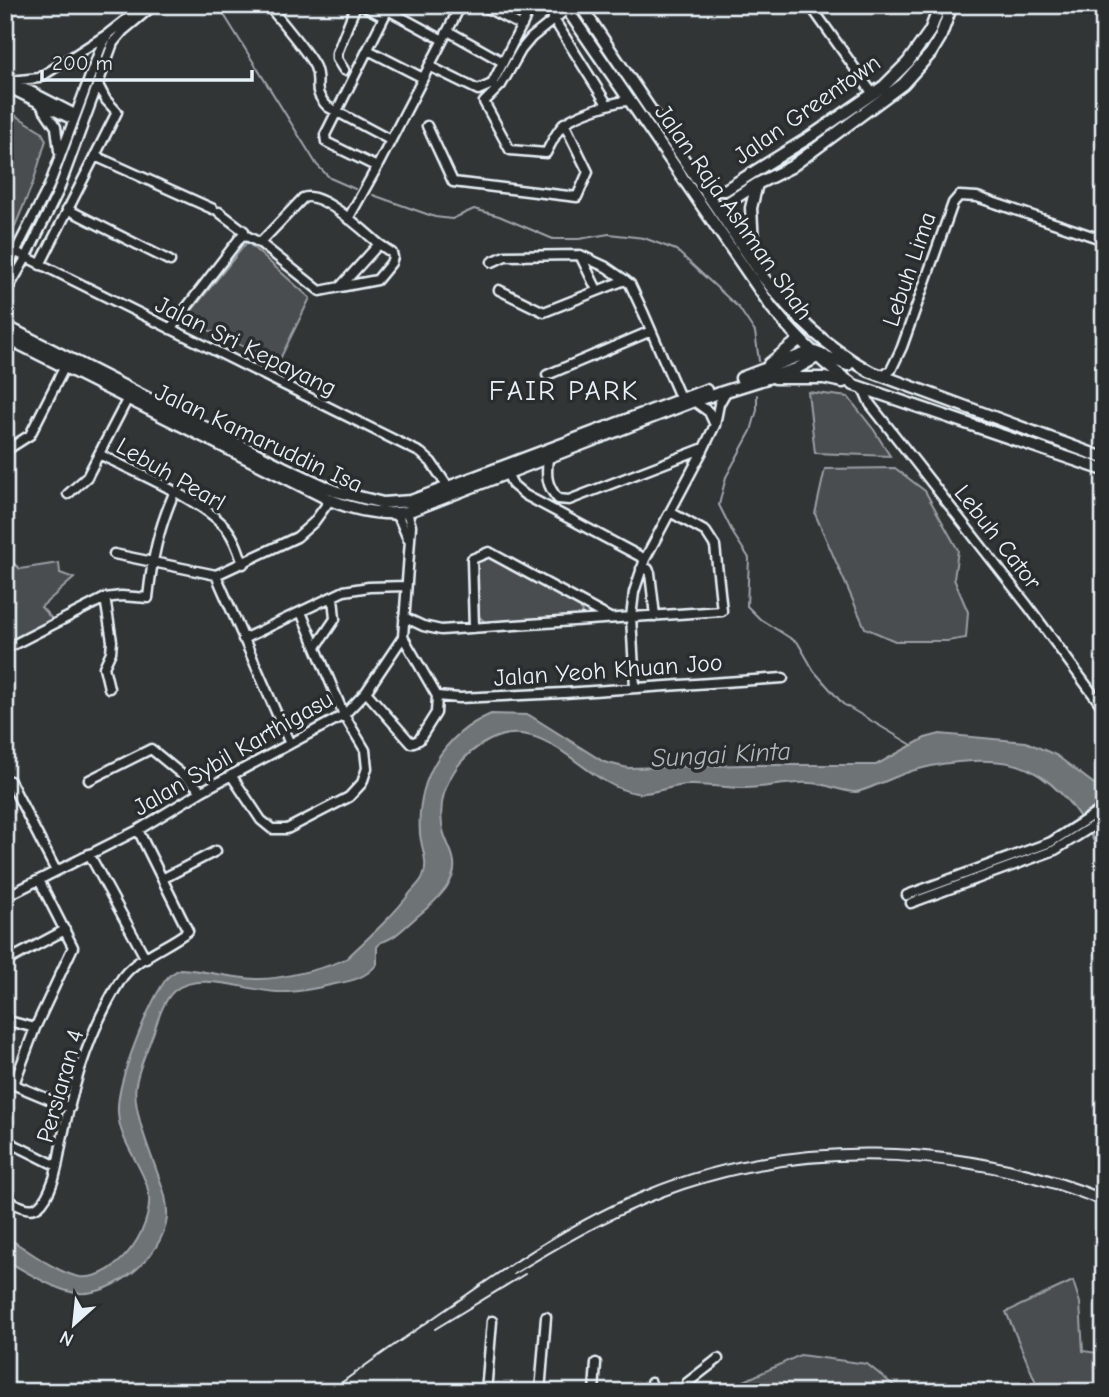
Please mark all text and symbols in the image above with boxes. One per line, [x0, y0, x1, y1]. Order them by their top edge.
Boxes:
scale bar [42, 38, 252, 82]
street label: Jalan Greentown [728, 48, 886, 170]
text: 200 m [52, 51, 113, 75]
street label: Jalan Raja Ashman Shah [649, 99, 819, 325]
street label: Lebuh Lima [876, 208, 942, 330]
street label: Jalan Sri Kepayang [151, 290, 341, 402]
district label: FAIR PARK [489, 375, 639, 407]
street label: Jalan Kamaruddin Isa [151, 378, 367, 498]
street label: Lebuh Pearl [112, 432, 230, 516]
street label: Lebuh Cator [948, 479, 1048, 595]
street label: Jalan Yeoh Khuan Joo [493, 648, 723, 692]
street label: Jalan Sybil Karthigasu [128, 684, 338, 822]
water label: Sungai Kinta [651, 736, 791, 774]
street label: Persiaran 4 [31, 1026, 89, 1146]
north arrow [38, 1288, 108, 1358]
text: N [56, 1326, 77, 1351]

